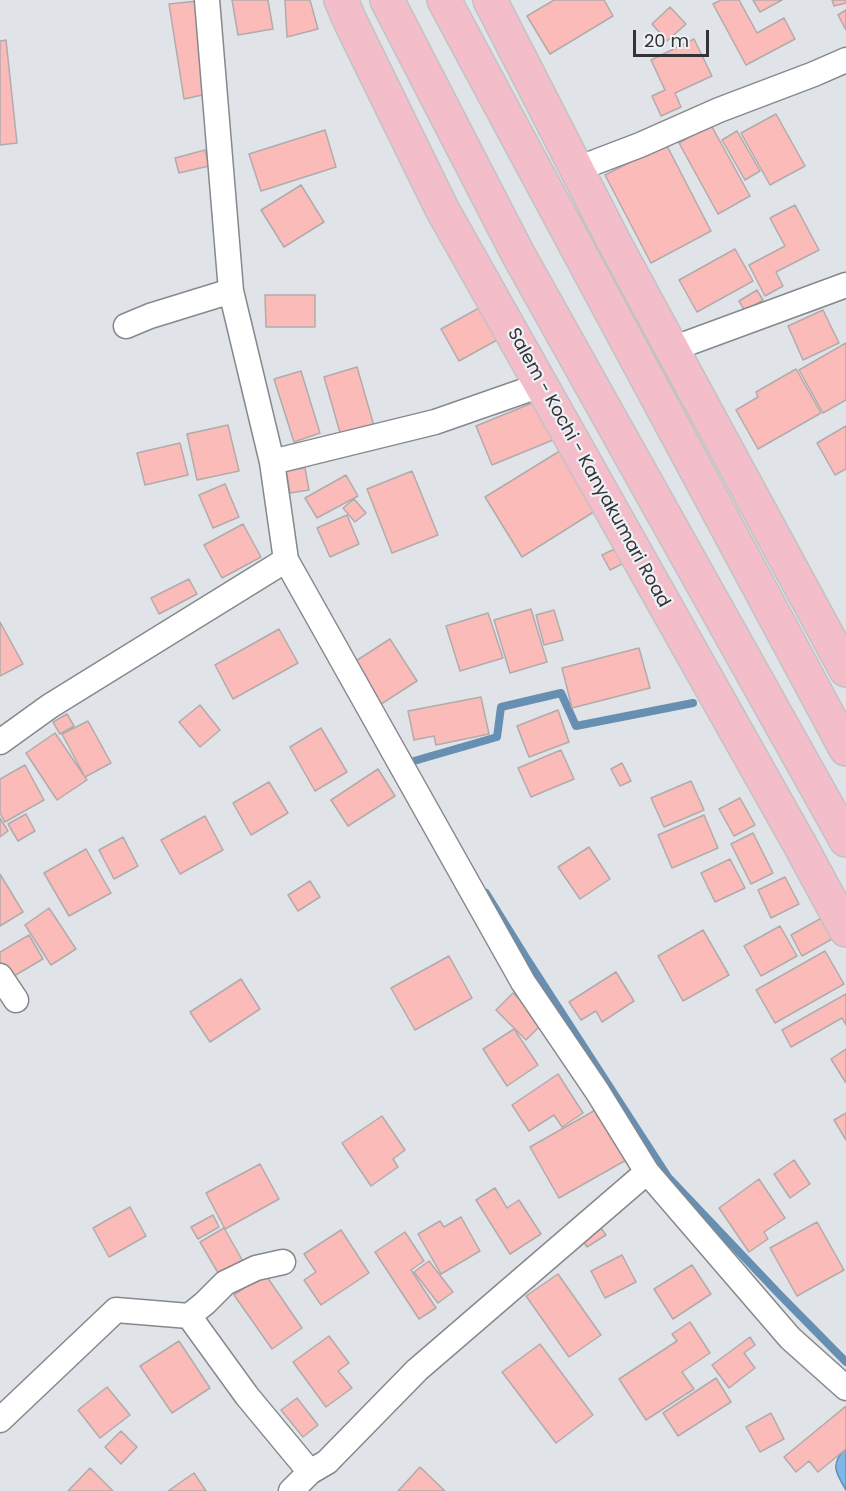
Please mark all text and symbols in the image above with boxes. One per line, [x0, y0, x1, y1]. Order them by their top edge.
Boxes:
scale bar [636, 18, 712, 56]
text: 20 m [644, 28, 689, 53]
street label: Salem - Kochi - Kanyakumari Road [502, 325, 674, 611]

